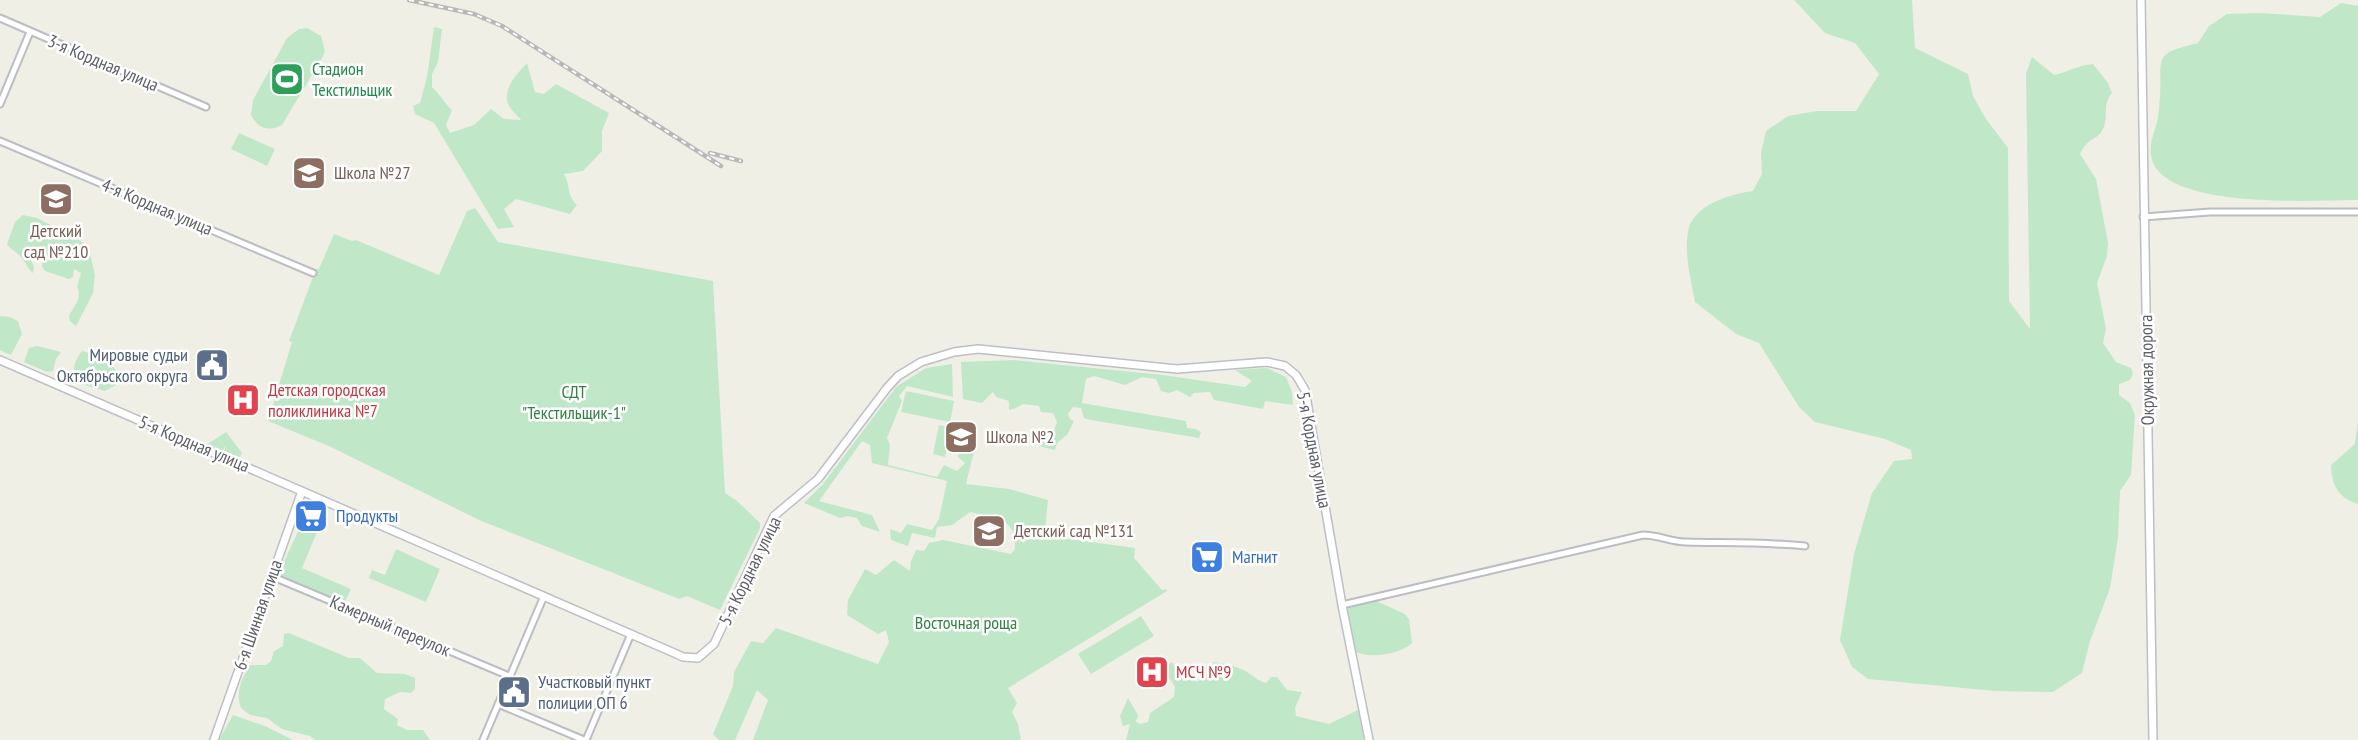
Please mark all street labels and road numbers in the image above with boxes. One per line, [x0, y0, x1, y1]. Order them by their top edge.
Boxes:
street label: 3-я Кордная улица [44, 29, 162, 96]
street label: 4-я Кордная улица [98, 173, 216, 240]
street label: Окружная дорога [2134, 315, 2159, 425]
street label: 5-я Кордная улица [1292, 390, 1337, 510]
street label: 5-я Кордная улица [135, 410, 253, 477]
street label: 5-я Кордная улица [713, 513, 786, 629]
street label: 6-я Шинная улица [228, 557, 287, 673]
street label: Камерный переулок [326, 590, 454, 661]

